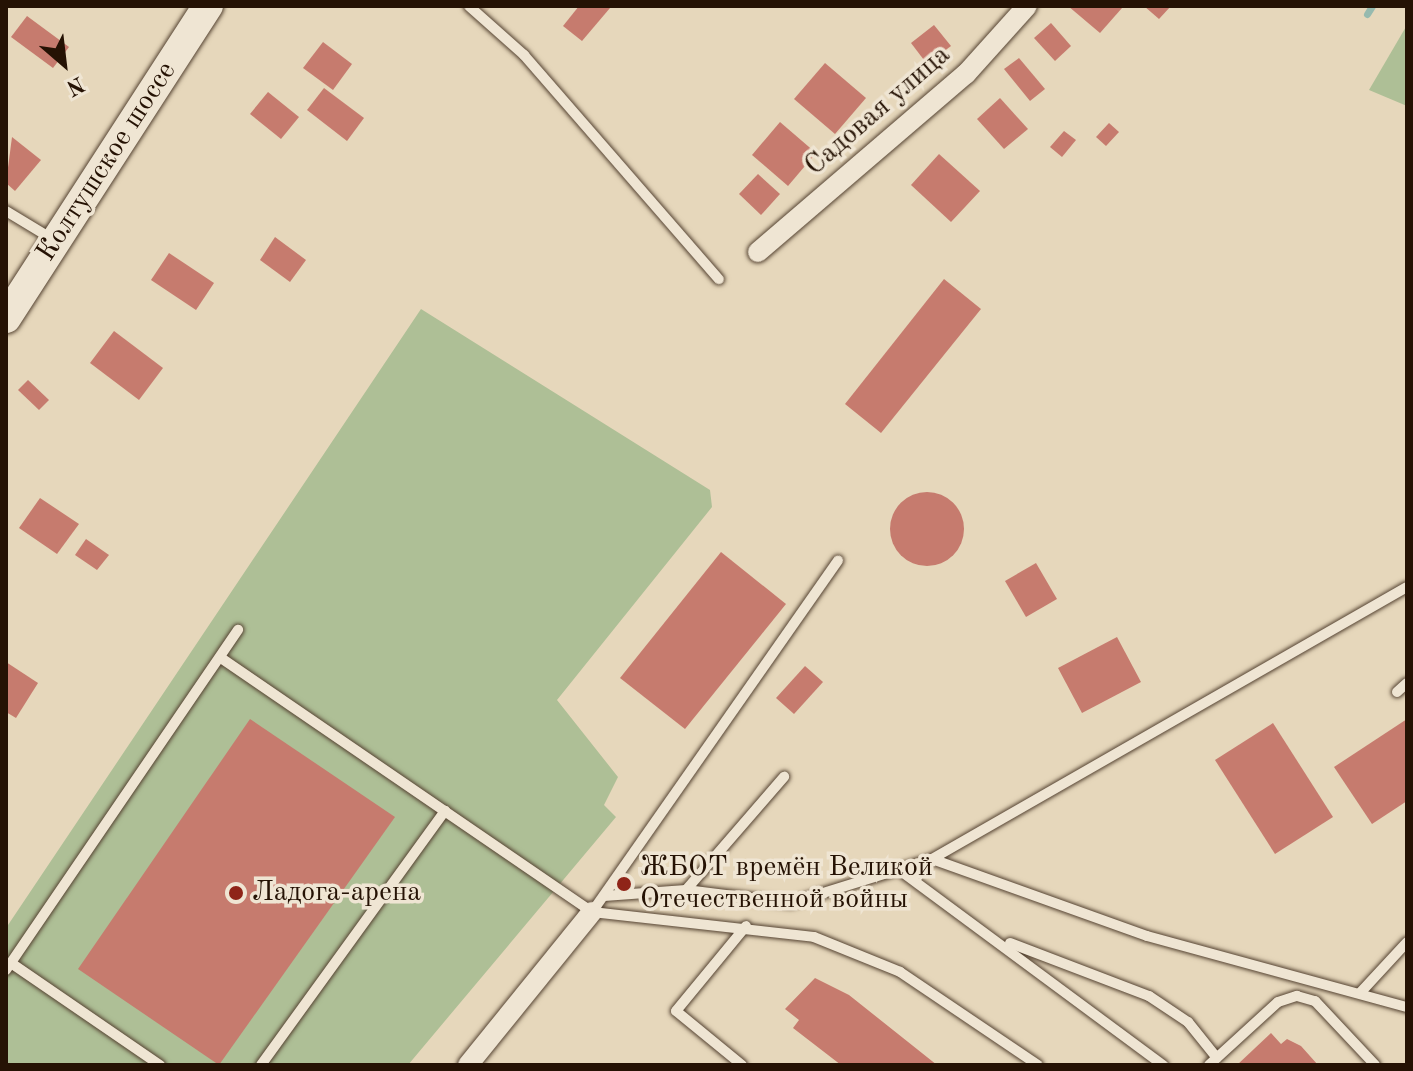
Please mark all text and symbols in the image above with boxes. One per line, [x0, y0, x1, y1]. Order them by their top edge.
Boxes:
north arrow [24, 24, 104, 104]
street label: Садовая улица [798, 39, 958, 183]
street label: Колтушское шоссе [30, 56, 184, 268]
text: N [63, 72, 88, 99]
place label: ЖБОТ времён Великой Отечественной войны [640, 851, 933, 917]
marker: ЖБОТ времён Великой Отечественной войны [615, 875, 633, 893]
place label: Ладога-арена [252, 876, 421, 910]
marker: Ладога-арена [227, 884, 245, 902]

